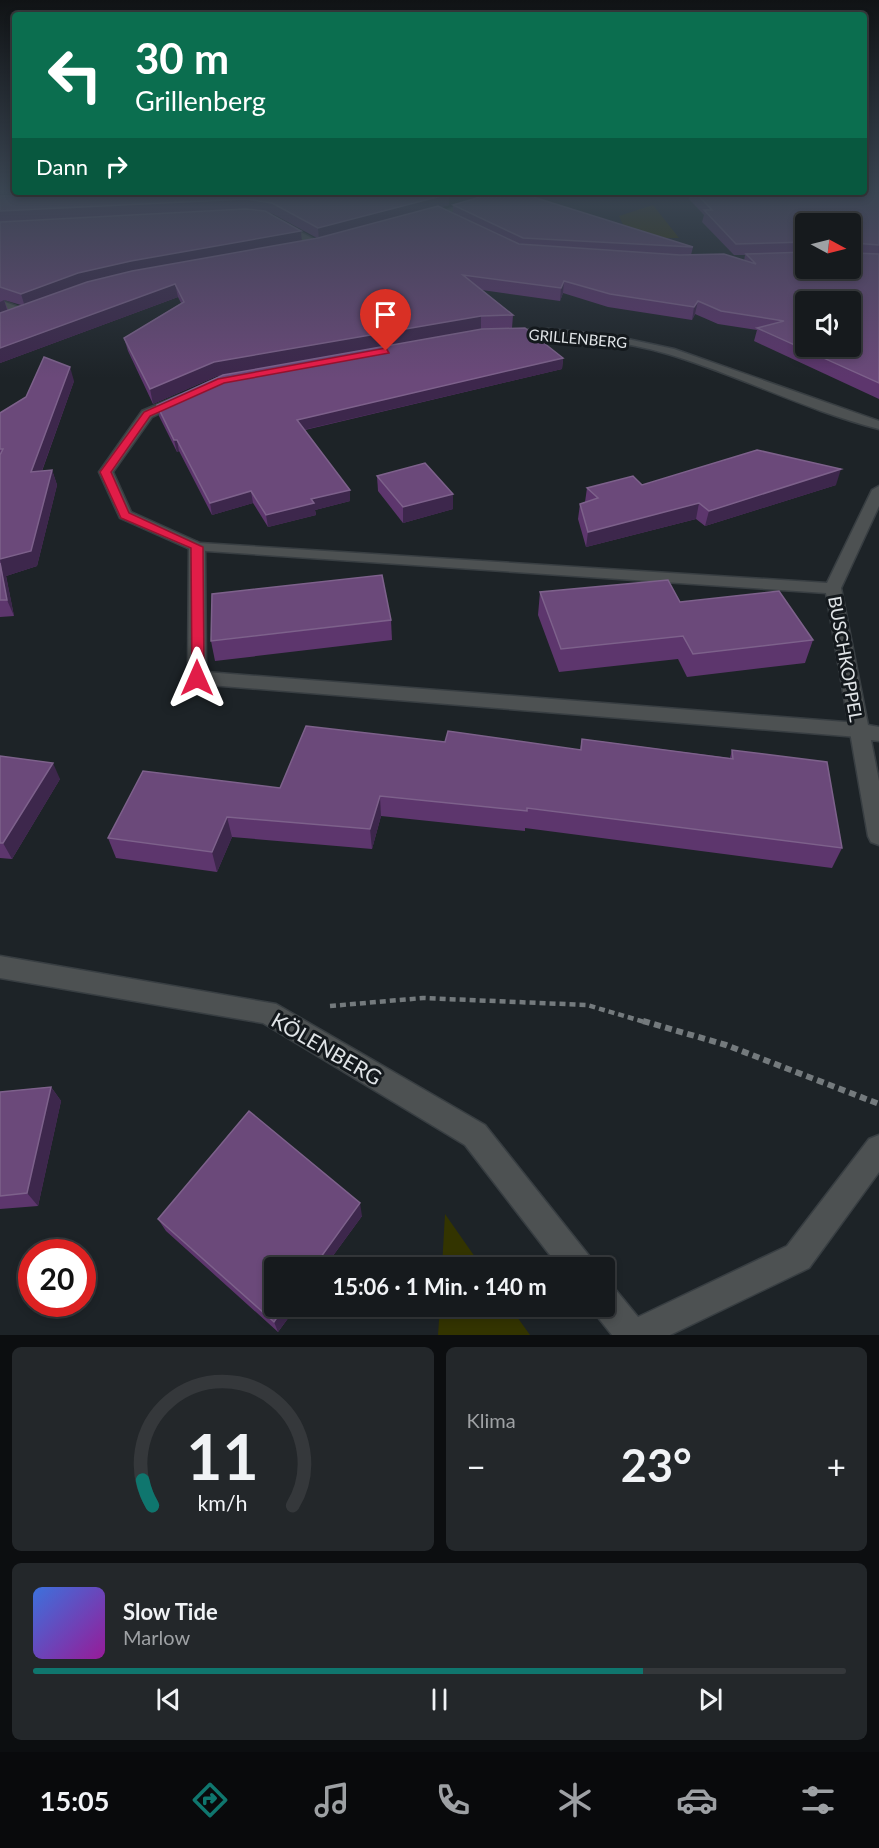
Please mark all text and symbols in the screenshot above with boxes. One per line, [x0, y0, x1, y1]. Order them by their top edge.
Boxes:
text: 30 m [135, 33, 229, 83]
icon: left [36, 36, 114, 114]
text: Grillenberg [135, 84, 266, 117]
icon: right [100, 150, 133, 183]
text: Dann [36, 153, 88, 180]
north arrow [795, 213, 861, 279]
map controls [795, 213, 861, 357]
pin [360, 289, 411, 351]
button: sound [795, 291, 861, 357]
icon: arrive [369, 298, 402, 331]
street label: GRILLENBERG [528, 325, 628, 351]
street label: BUSCHKOPPEL [824, 594, 868, 724]
position arrow [165, 646, 229, 710]
street label: KÖLENBERG [268, 1006, 386, 1090]
speed limit sign: 20 [18, 1239, 96, 1317]
text: 15:06 · 1 Min. · 140 m [332, 1273, 547, 1300]
text: Klima [467, 1408, 516, 1432]
text: 11 [187, 1418, 259, 1493]
text: 23° [621, 1438, 692, 1492]
text: − [467, 1446, 486, 1486]
text: + [827, 1446, 846, 1486]
text: km/h [198, 1490, 248, 1516]
text: Slow Tide [123, 1598, 218, 1625]
text: Marlow [123, 1625, 190, 1649]
icon: previous [152, 1683, 185, 1716]
icon: pause [423, 1683, 456, 1716]
icon: next [694, 1683, 727, 1716]
icon: directions [189, 1779, 231, 1821]
icon: music [311, 1779, 353, 1821]
icon: phone [432, 1779, 474, 1821]
icon: climate [554, 1779, 596, 1821]
icon: car [676, 1779, 718, 1821]
icon: filters [797, 1779, 839, 1821]
text: 15:05 [40, 1784, 109, 1817]

